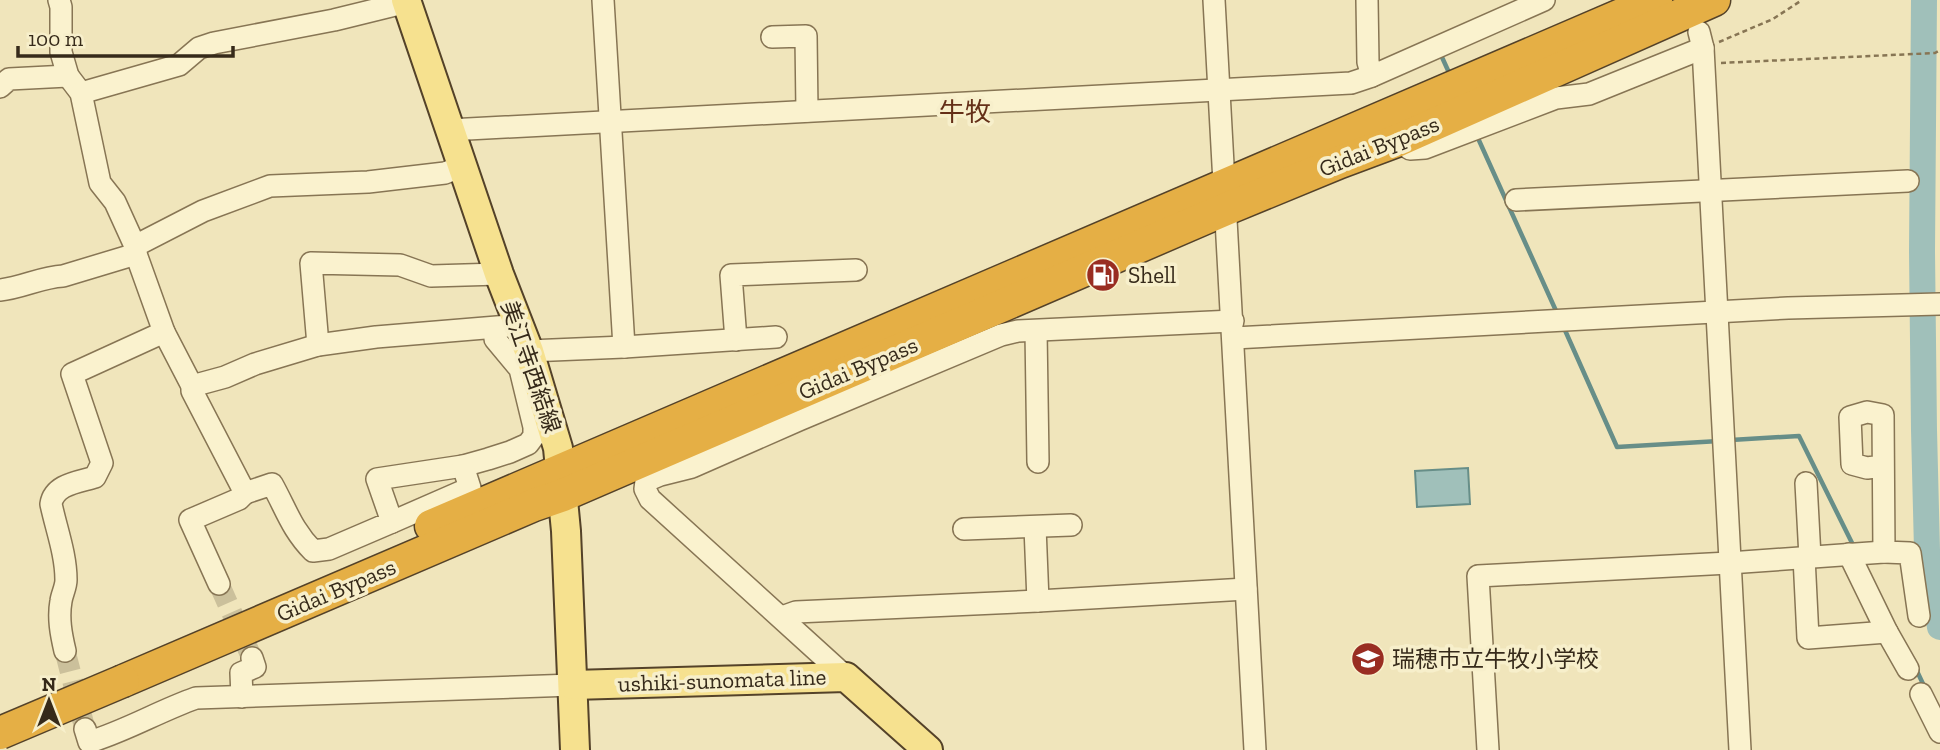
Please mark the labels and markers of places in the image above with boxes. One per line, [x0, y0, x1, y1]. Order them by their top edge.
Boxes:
fuel station icon: Shell [1084, 256, 1122, 294]
place label: Shell [1128, 261, 1176, 289]
school or university icon: 瑞穂市立牛牧小学校 [1349, 640, 1387, 678]
place label: 瑞穂市立牛牧小学校 [1392, 645, 1599, 673]

